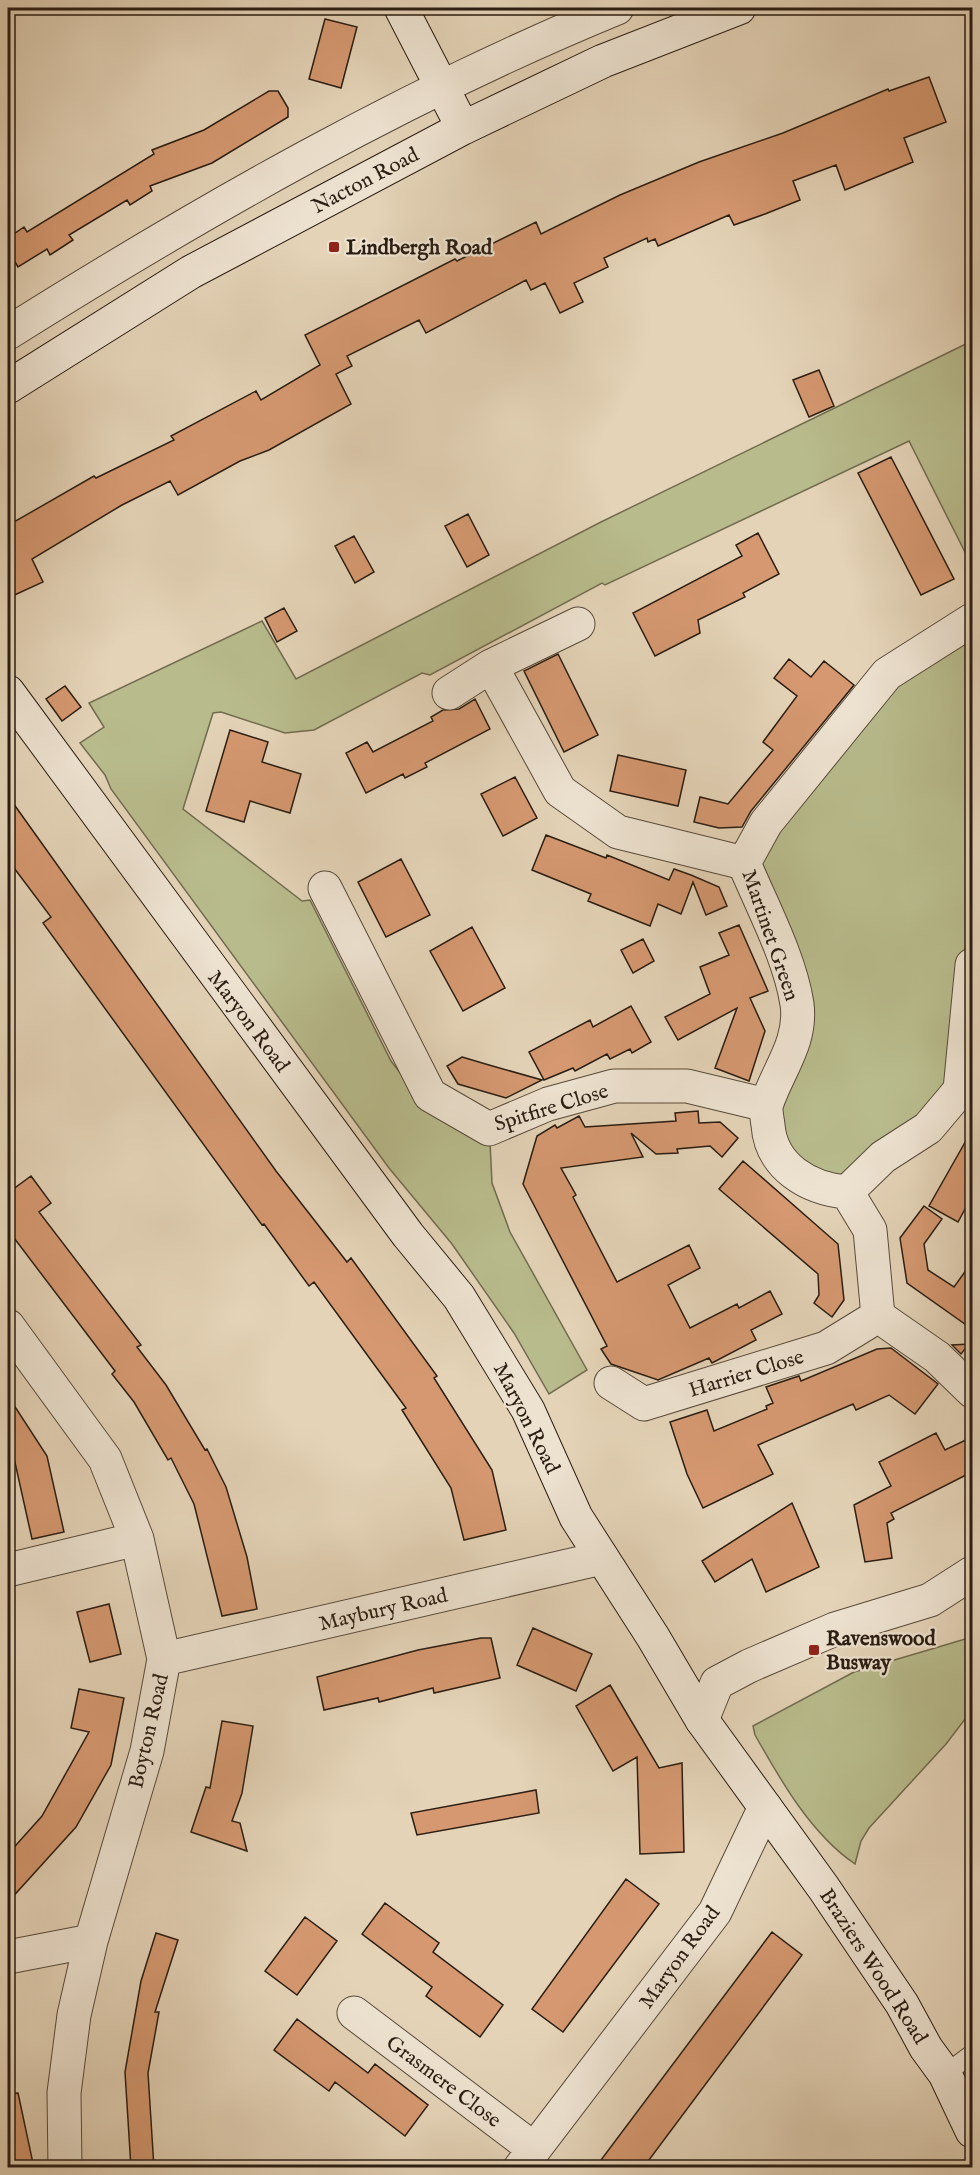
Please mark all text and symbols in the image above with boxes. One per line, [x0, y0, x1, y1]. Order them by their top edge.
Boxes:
street label: Nacton Road [308, 141, 425, 221]
place label: Lindbergh Road [346, 235, 493, 262]
marker: Lindbergh Road [327, 240, 341, 254]
street label: Martinet Green [735, 866, 805, 1005]
street label: Maryon Road [201, 965, 295, 1079]
street label: Spitfire Close [491, 1078, 612, 1139]
street label: Harrier Close [686, 1344, 808, 1405]
street label: Maryon Road [486, 1359, 566, 1479]
street label: Maybury Road [316, 1582, 451, 1638]
place label: Ravenswood Busway [826, 1626, 936, 1677]
marker: Ravenswood Busway [807, 1643, 821, 1657]
street label: Boyton Road [123, 1671, 176, 1791]
street label: Braziers Wood Road [812, 1884, 934, 2050]
street label: Maryon Road [634, 1900, 727, 2015]
street label: Grasmere Close [380, 2030, 506, 2135]

